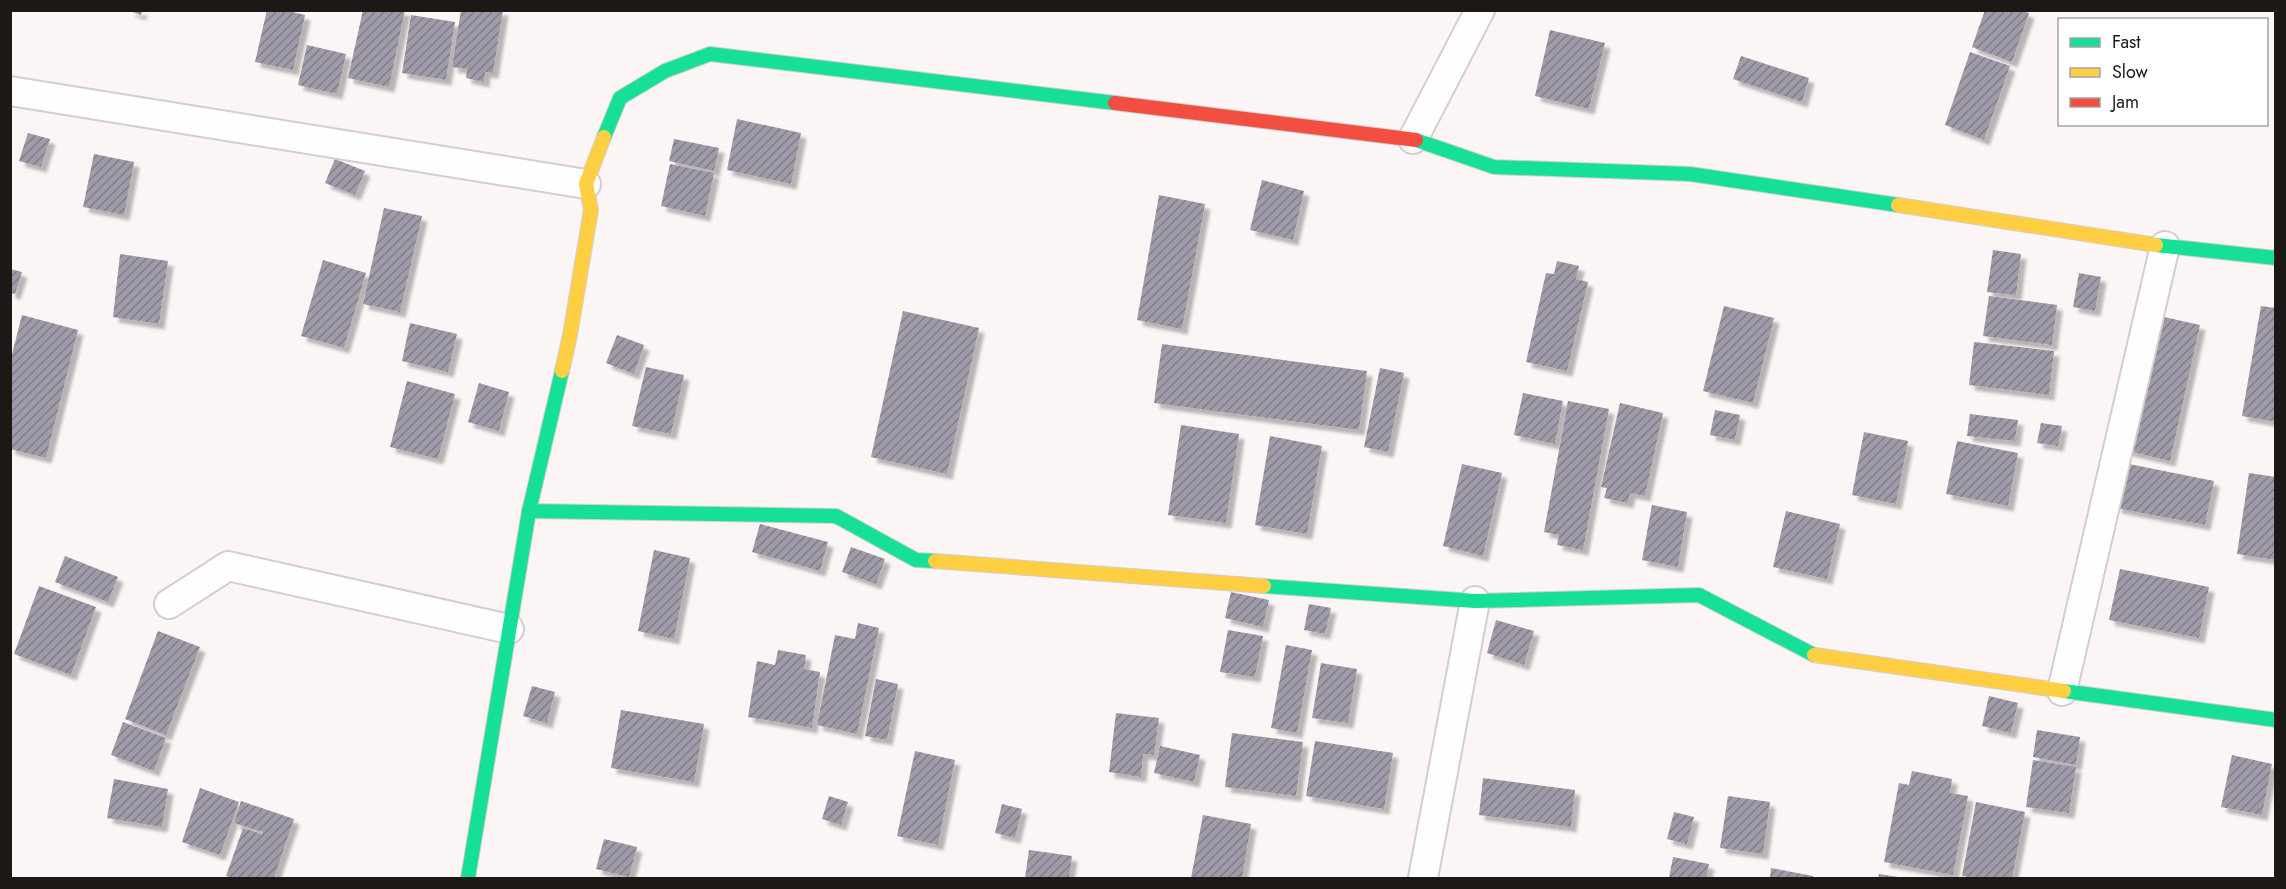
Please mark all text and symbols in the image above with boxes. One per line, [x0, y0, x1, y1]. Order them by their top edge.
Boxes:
legend [2058, 18, 2268, 126]
text: Fast [2112, 29, 2141, 55]
text: Slow [2112, 59, 2149, 85]
text: Jam [2110, 89, 2139, 115]

